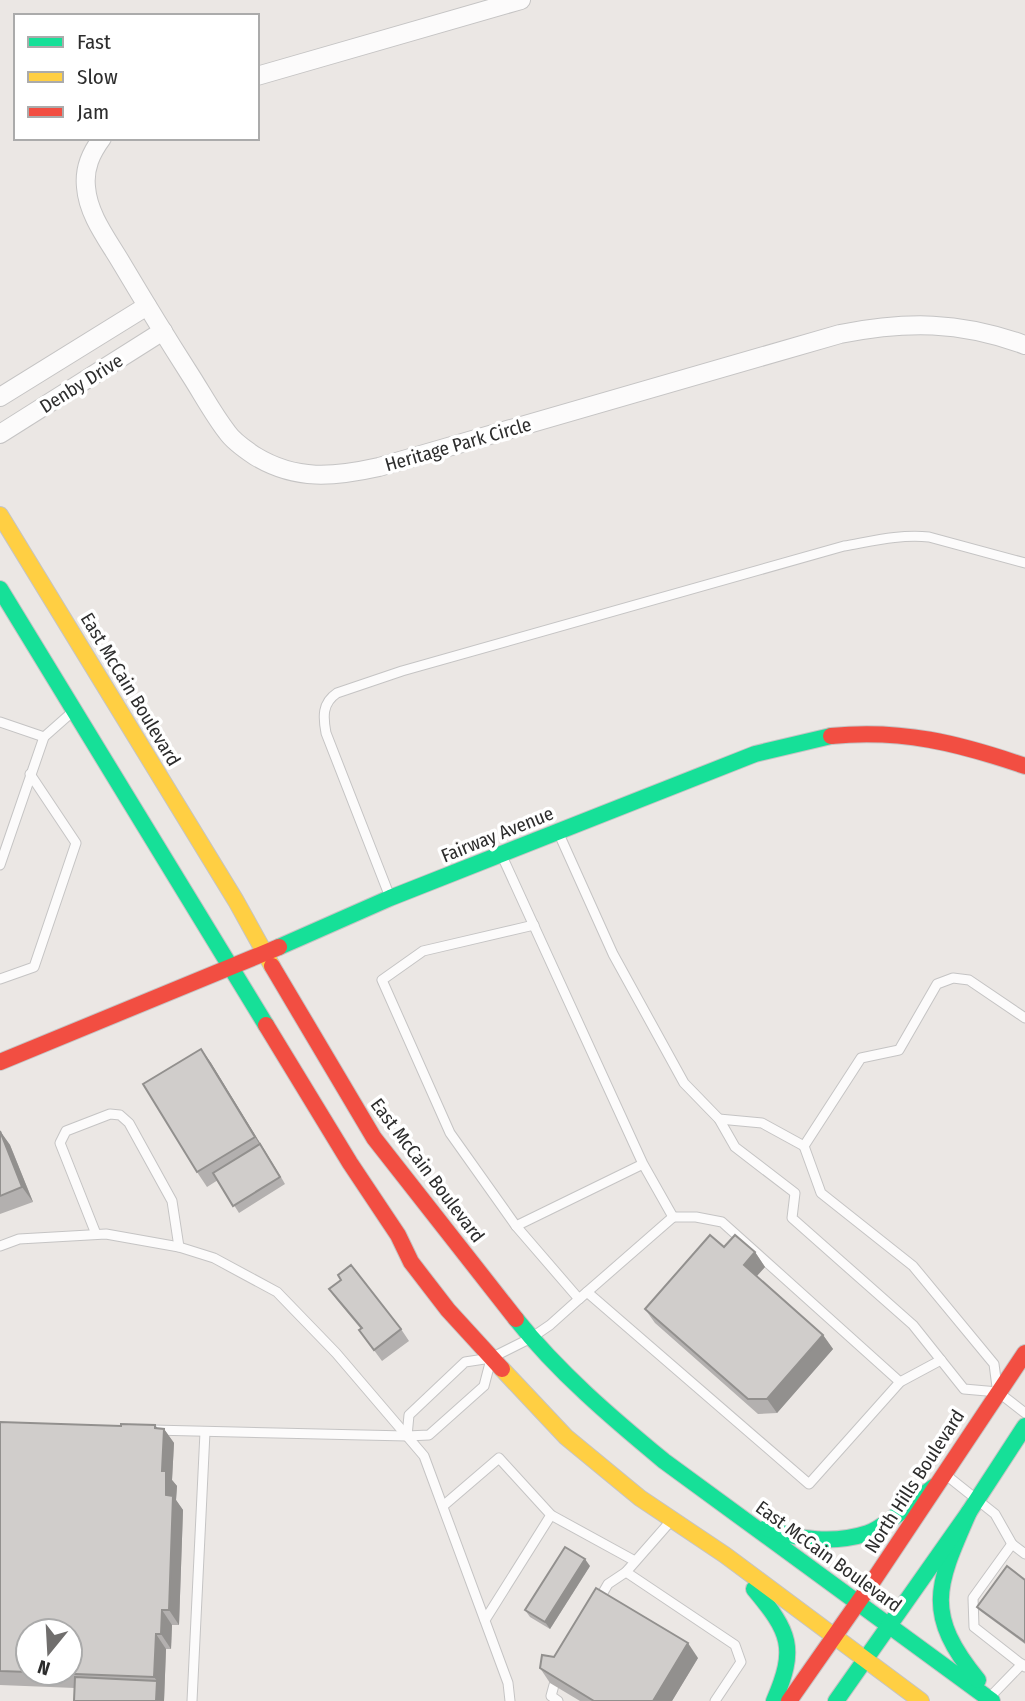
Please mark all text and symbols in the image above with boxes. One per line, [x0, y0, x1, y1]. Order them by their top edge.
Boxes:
legend [14, 14, 259, 140]
text: Fast [77, 29, 111, 55]
text: Slow [77, 64, 118, 90]
text: Jam [77, 99, 109, 125]
street label: Denby Drive [35, 349, 127, 418]
street label: Heritage Park Circle [382, 413, 534, 476]
street label: East McCain Boulevard [76, 608, 185, 770]
street label: Fairway Avenue [438, 801, 557, 867]
street label: East McCain Boulevard [366, 1094, 489, 1247]
street label: North Hills Boulevard [860, 1405, 969, 1557]
street label: East McCain Boulevard [751, 1496, 906, 1617]
north arrow [14, 1617, 84, 1687]
text: N [35, 1655, 53, 1680]

